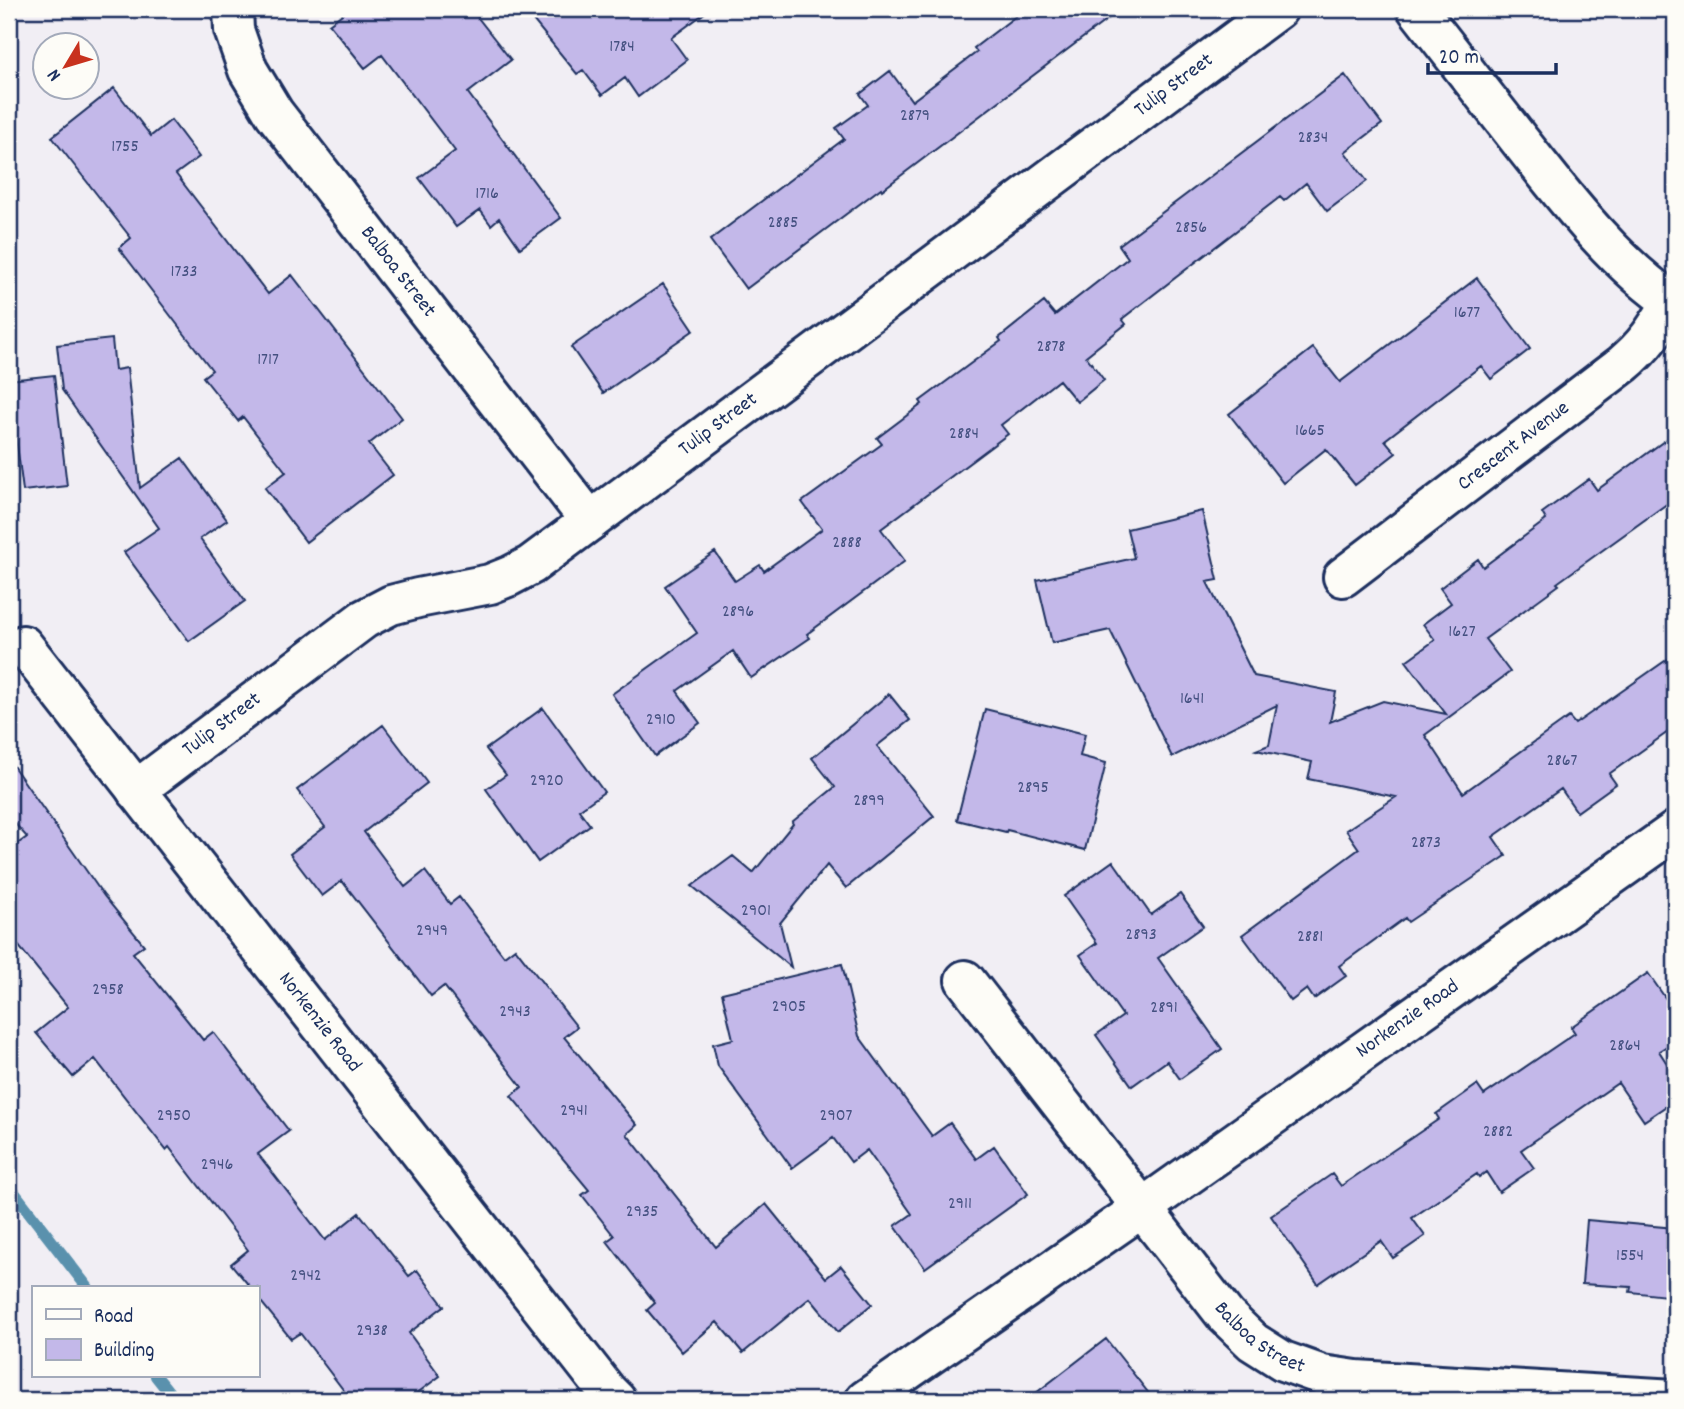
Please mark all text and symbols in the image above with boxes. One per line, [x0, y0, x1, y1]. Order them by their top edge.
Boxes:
north arrow [32, 32, 102, 102]
scale bar [1428, 32, 1556, 76]
house number: 1784 [609, 35, 635, 60]
text: 20 m [1439, 44, 1479, 74]
street label: Tulip Street [1129, 46, 1220, 126]
text: N [42, 62, 69, 86]
house number: 2879 [900, 104, 930, 129]
house number: 2834 [1298, 126, 1328, 151]
house number: 1755 [111, 135, 139, 160]
house number: 1716 [475, 182, 499, 207]
house number: 2885 [768, 211, 798, 236]
house number: 2856 [1175, 216, 1207, 241]
street label: Balboa Street [352, 220, 443, 325]
house number: 1733 [171, 260, 197, 285]
house number: 1677 [1454, 301, 1480, 326]
house number: 2878 [1036, 335, 1066, 360]
house number: 1717 [257, 348, 279, 373]
street label: Tulip Street [673, 386, 765, 465]
street label: Crescent Avenue [1452, 394, 1576, 499]
house number: 1665 [1295, 419, 1325, 444]
house number: 2884 [949, 422, 979, 447]
house number: 2888 [832, 531, 862, 556]
house number: 2896 [722, 600, 754, 625]
house number: 1627 [1448, 620, 1476, 645]
street label: Tulip Street [177, 685, 268, 765]
house number: 1641 [1180, 687, 1204, 712]
house number: 2910 [646, 708, 676, 733]
house number: 2867 [1547, 749, 1577, 774]
house number: 2920 [530, 769, 564, 794]
house number: 2895 [1017, 776, 1049, 801]
house number: 2899 [853, 789, 885, 814]
house number: 2873 [1411, 831, 1441, 856]
house number: 2901 [741, 899, 771, 924]
house number: 2949 [416, 919, 448, 944]
house number: 2893 [1125, 923, 1157, 948]
house number: 2881 [1297, 925, 1323, 950]
street label: Norkenzie Road [270, 966, 368, 1080]
street label: Norkenzie Road [1350, 973, 1466, 1067]
house number: 2958 [92, 978, 124, 1003]
house number: 2905 [772, 995, 806, 1020]
house number: 2891 [1150, 996, 1178, 1021]
house number: 2943 [499, 1000, 531, 1025]
house number: 2864 [1609, 1034, 1641, 1059]
house number: 2941 [560, 1099, 588, 1124]
house number: 2950 [157, 1104, 191, 1129]
house number: 2907 [820, 1104, 853, 1129]
house number: 2882 [1483, 1120, 1513, 1145]
house number: 2946 [201, 1153, 233, 1178]
house number: 2911 [948, 1192, 972, 1217]
house number: 2935 [626, 1200, 658, 1225]
house number: 1554 [1616, 1244, 1644, 1269]
house number: 2942 [290, 1264, 322, 1289]
legend [32, 1286, 259, 1378]
street label: Balboa Street [1206, 1296, 1309, 1383]
text: Road [94, 1303, 133, 1333]
house number: 2938 [356, 1319, 388, 1344]
text: Building [94, 1337, 154, 1367]

